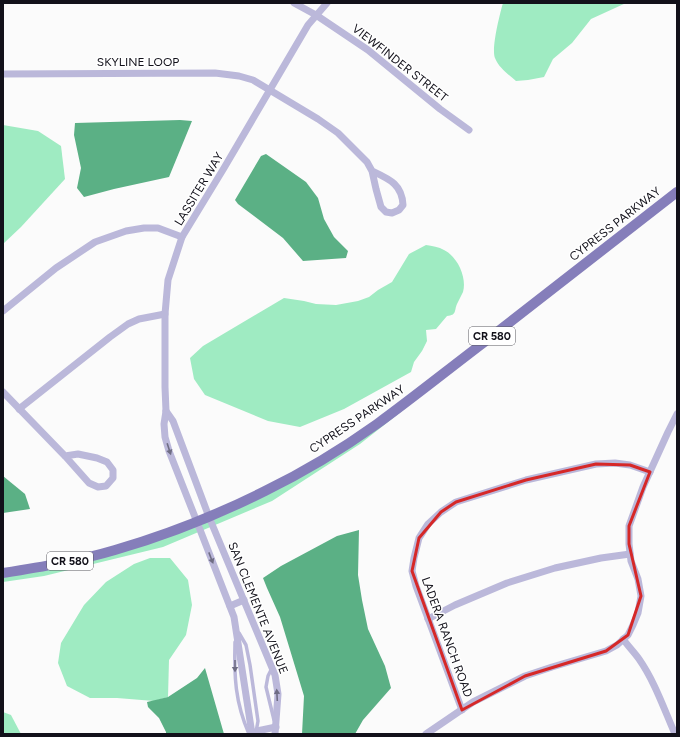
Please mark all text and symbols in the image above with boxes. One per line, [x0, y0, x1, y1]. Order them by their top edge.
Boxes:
street label: VIEWFINDER STREET [349, 21, 451, 105]
street label: SKYLINE LOOP [97, 55, 179, 69]
street label: LASSITER WAY [172, 149, 227, 228]
street label: CYPRESS PARKWAY [567, 184, 664, 264]
road number: CR 580 [469, 327, 515, 345]
street label: CYPRESS PARKWAY [307, 382, 408, 456]
one-way arrow [166, 443, 172, 455]
street label: SAN CLEMENTE AVENUE [225, 540, 291, 676]
road number: CR 580 [47, 552, 93, 570]
one-way arrow [209, 552, 215, 564]
street label: LADERA RANCH ROAD [419, 575, 475, 699]
one-way arrow [232, 660, 238, 673]
one-way arrow [274, 689, 281, 701]

